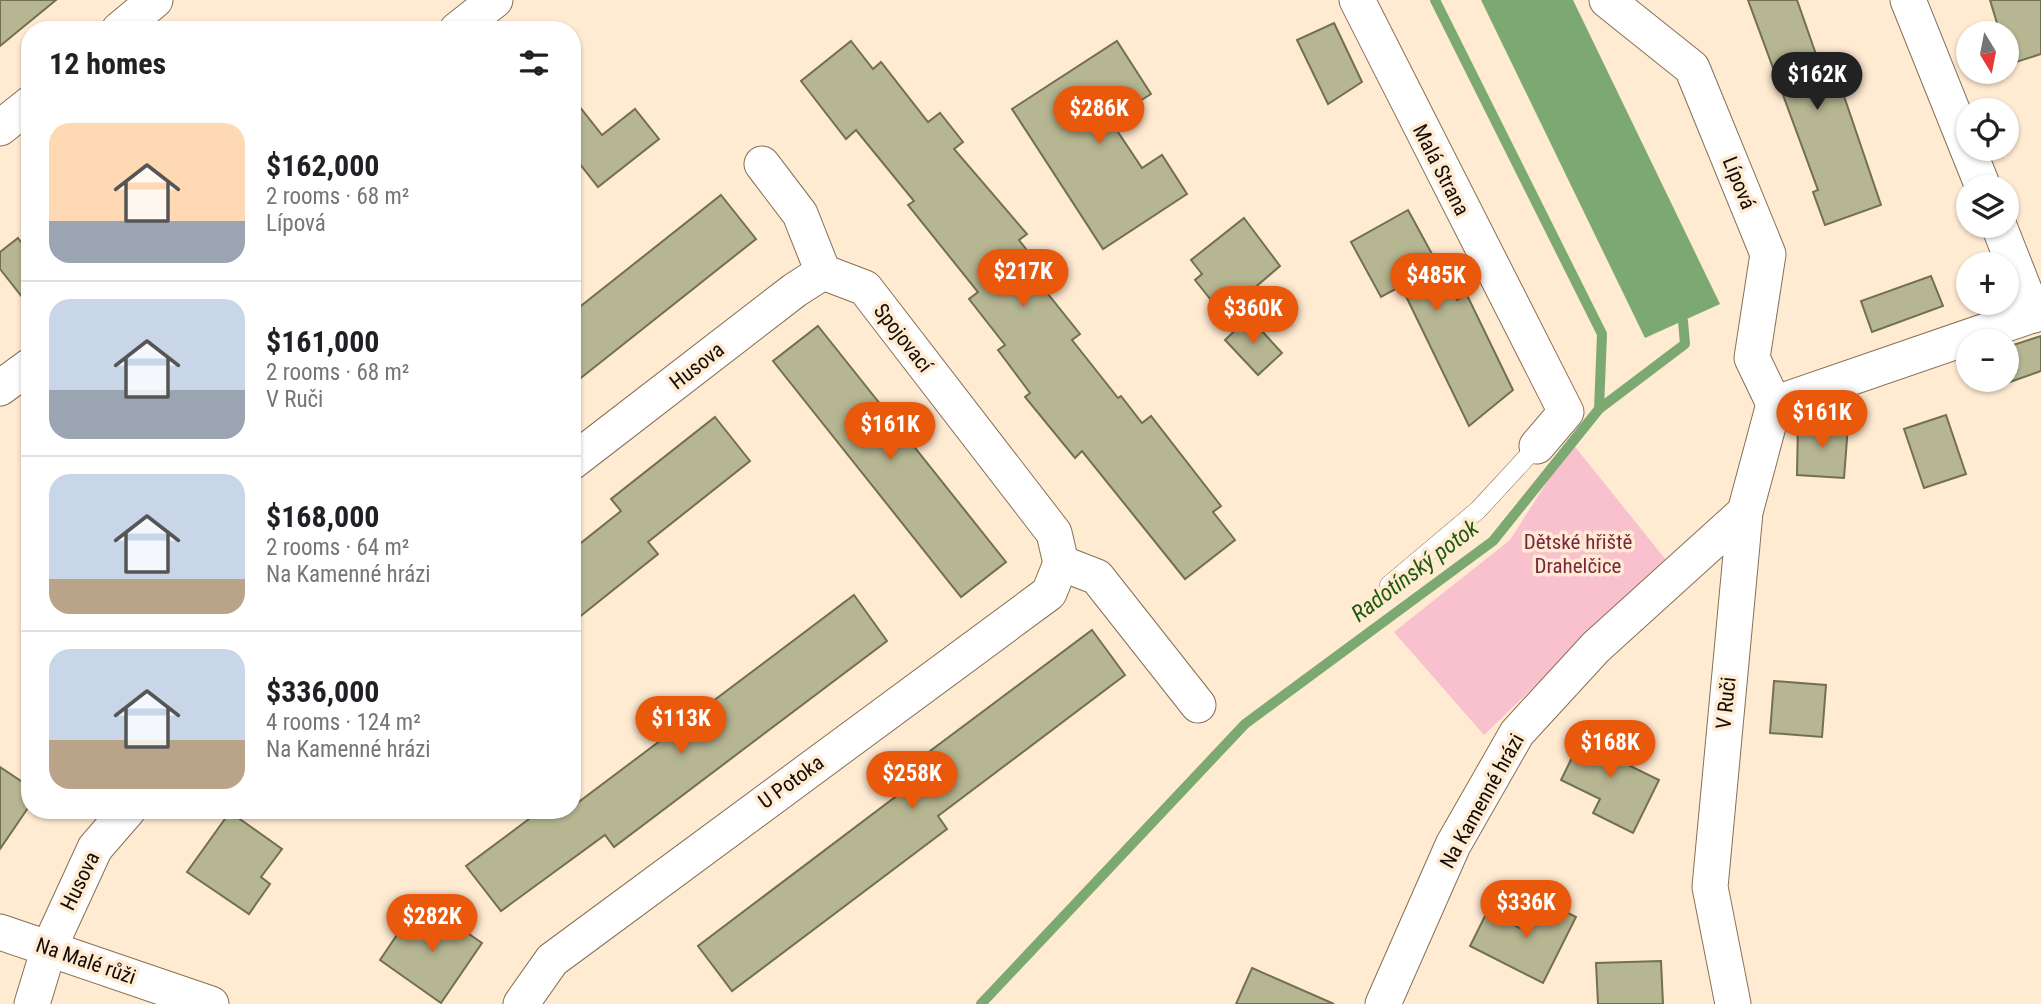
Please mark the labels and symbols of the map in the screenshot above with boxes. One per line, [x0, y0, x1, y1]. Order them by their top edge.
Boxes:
north arrow [1956, 21, 2020, 84]
pin: $162K [1768, 52, 1866, 112]
pin: $286K [1050, 86, 1148, 146]
street label: Malá Strana [1408, 120, 1474, 220]
street label: Lípová [1718, 153, 1760, 213]
pin: $217K [974, 250, 1072, 309]
pin: $485K [1387, 254, 1485, 313]
pin: $360K [1204, 286, 1302, 346]
street label: Spojovací [869, 299, 938, 378]
street label: Husova [665, 337, 729, 395]
pin: $161K [1773, 391, 1871, 450]
pin: $161K [841, 402, 939, 462]
water label: Radotínský potok [1346, 514, 1485, 628]
park label: Dětské hřiště Drahelčice [1524, 530, 1632, 578]
street label: V Ruči [1711, 676, 1741, 730]
pin: $113K [632, 696, 730, 756]
pin: $168K [1561, 720, 1659, 780]
street label: Na Kamenné hrázi [1435, 729, 1529, 873]
street label: U Potoka [754, 750, 828, 814]
pin: $258K [863, 752, 961, 811]
street label: Husova [56, 848, 104, 914]
pin: $336K [1477, 880, 1575, 940]
pin: $282K [383, 894, 481, 954]
street label: Na Malé růži [33, 933, 139, 989]

